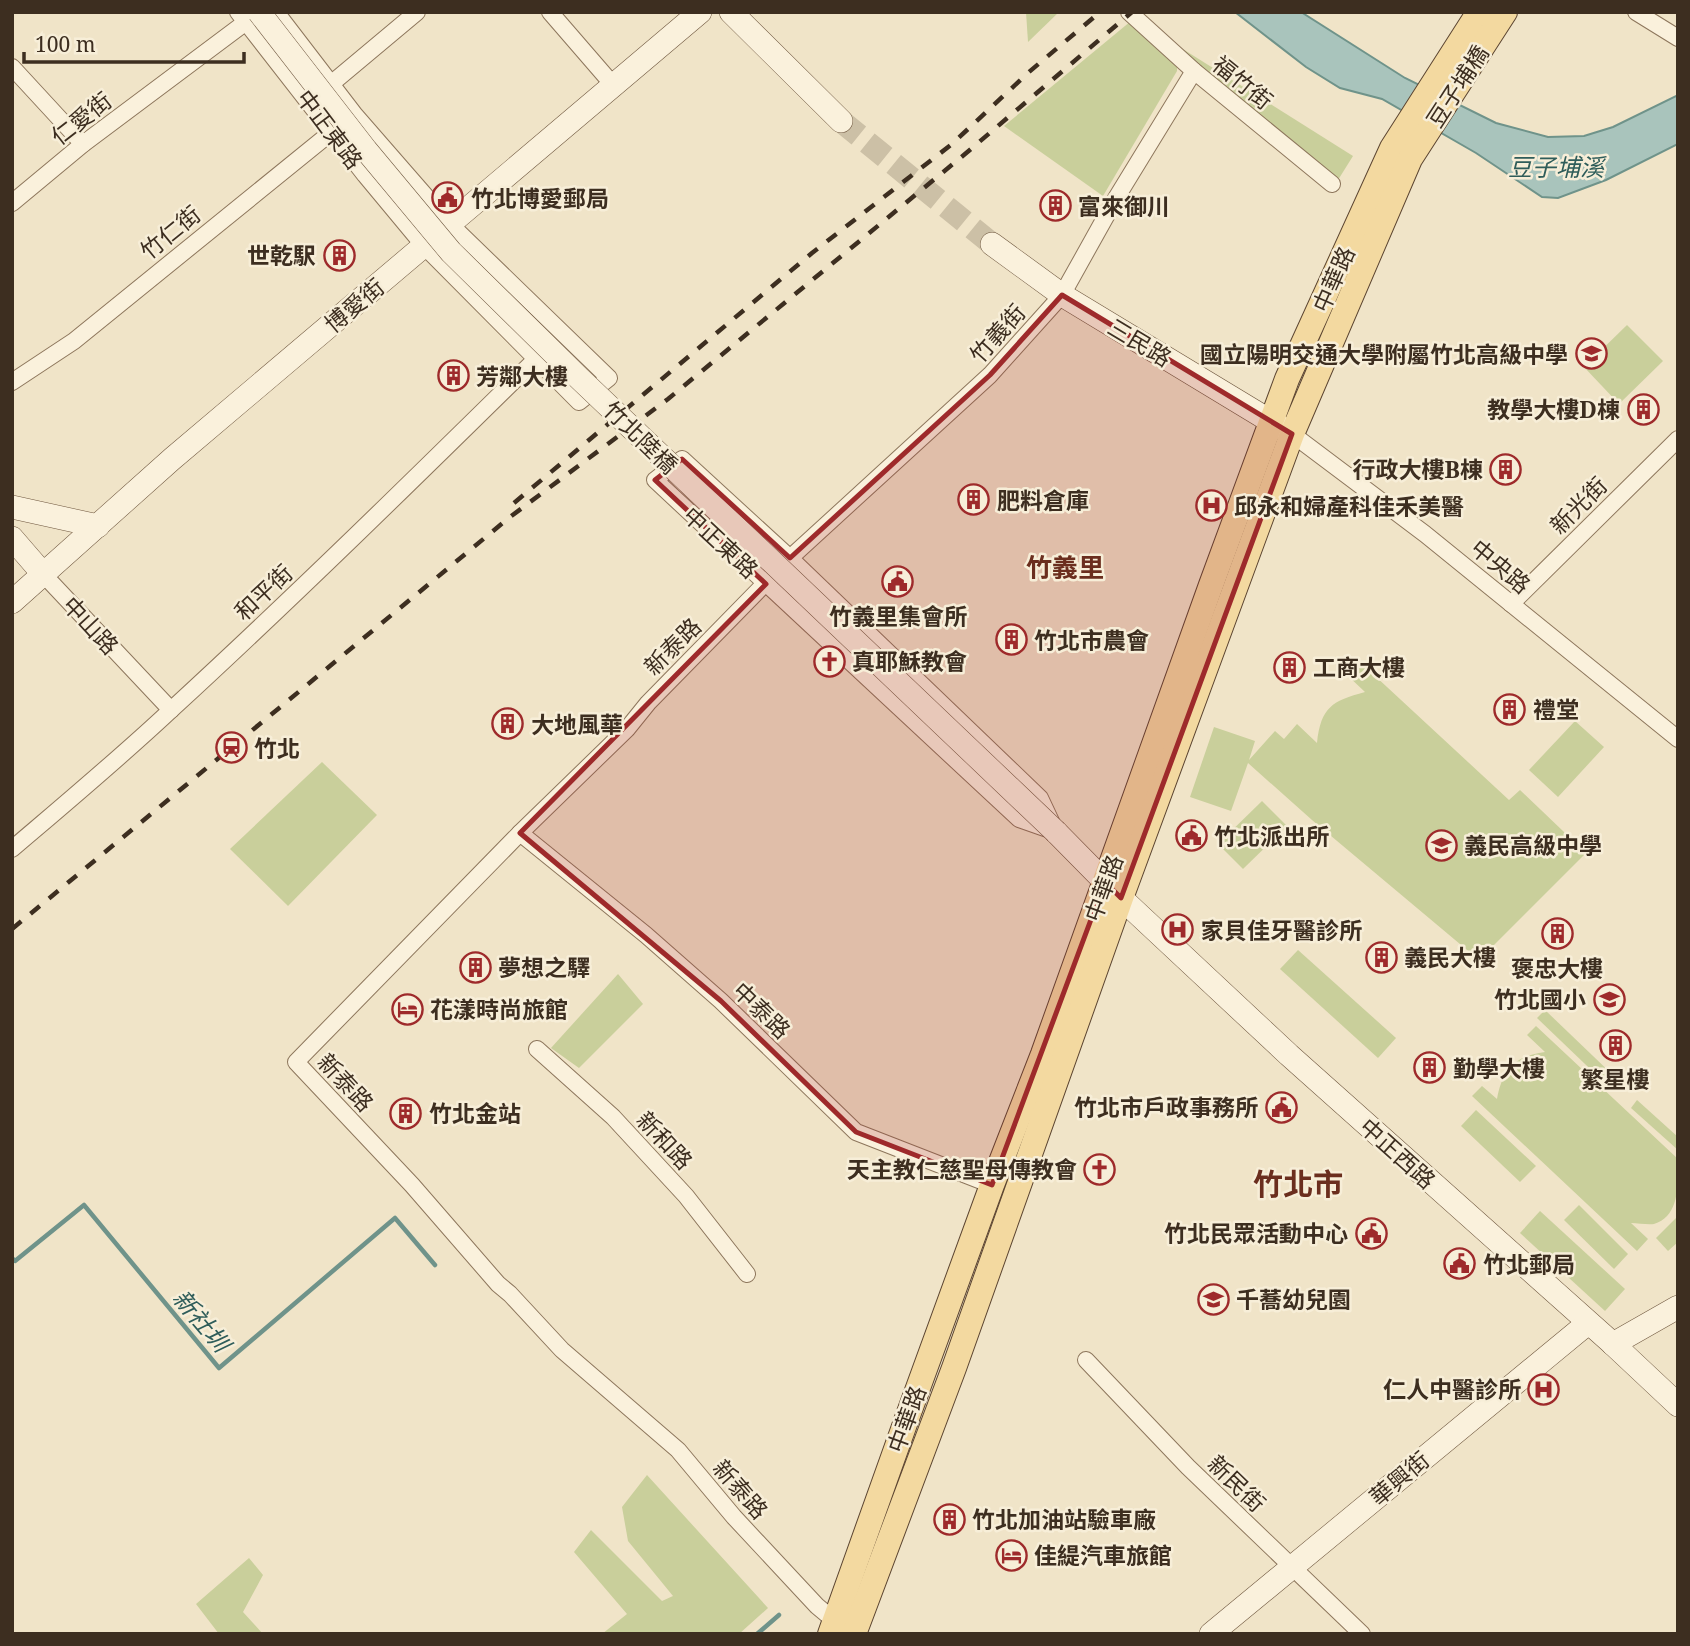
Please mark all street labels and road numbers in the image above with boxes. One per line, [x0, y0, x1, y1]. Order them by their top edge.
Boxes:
street label: 豆子埔橋 [1419, 39, 1495, 133]
street label: 福竹街 [1206, 48, 1280, 116]
street label: 中正東路 [290, 83, 370, 175]
street label: 仁愛街 [44, 84, 118, 152]
street label: 竹仁街 [133, 198, 207, 266]
street label: 中華路 [1304, 241, 1362, 317]
street label: 博愛街 [317, 271, 391, 339]
street label: 竹義街 [962, 297, 1032, 369]
street label: 三民路 [1102, 311, 1178, 373]
street label: 竹北陸橋 [597, 394, 685, 480]
street label: 新光街 [1542, 469, 1614, 541]
street label: 中正東路 [676, 499, 766, 585]
street label: 中央路 [1464, 532, 1538, 600]
street label: 和平街 [227, 557, 299, 627]
street label: 中山路 [56, 589, 126, 661]
street label: 新泰路 [636, 610, 708, 682]
street label: 中華路 [1076, 850, 1130, 926]
street label: 中泰路 [726, 975, 798, 1045]
street label: 新泰路 [311, 1046, 381, 1118]
street label: 新和路 [630, 1104, 700, 1176]
street label: 中正西路 [1353, 1110, 1443, 1196]
street label: 中華路 [879, 1381, 933, 1457]
street label: 華興街 [1362, 1444, 1436, 1512]
street label: 新民街 [1201, 1448, 1273, 1518]
street label: 新泰路 [706, 1452, 776, 1526]

